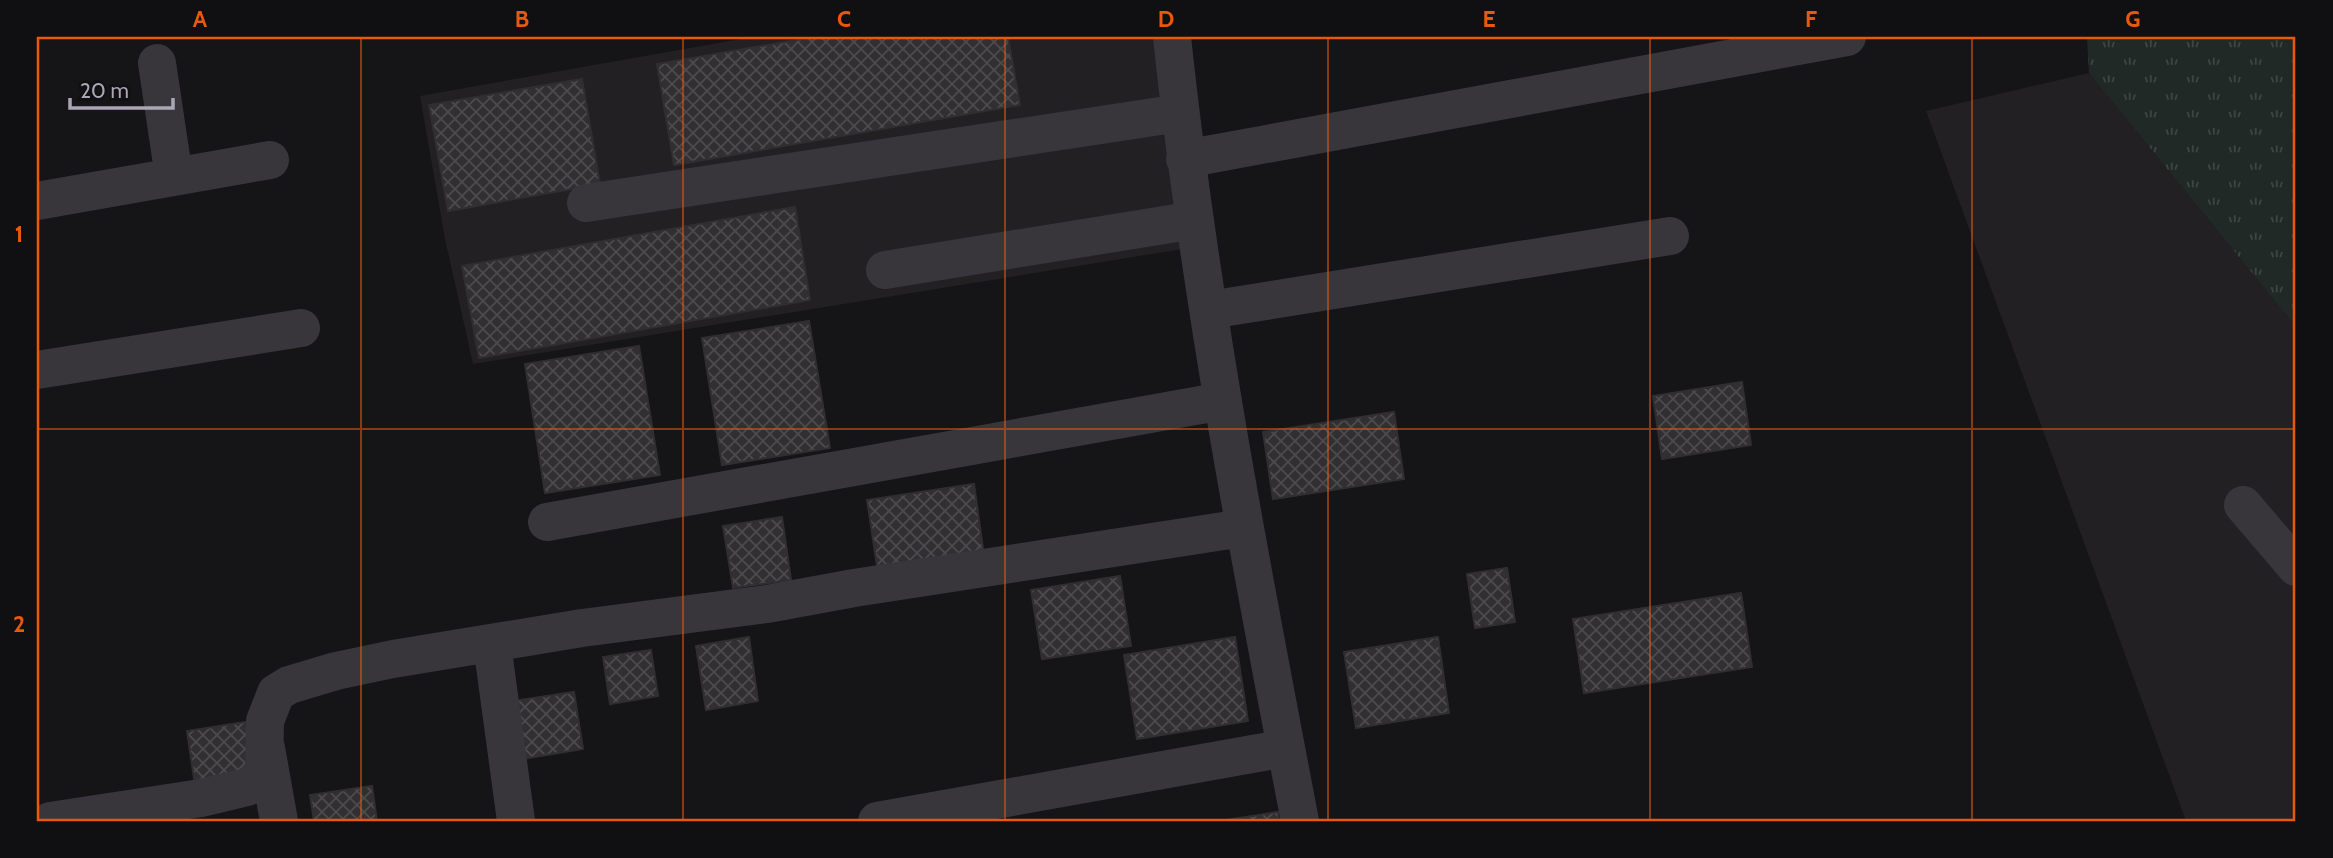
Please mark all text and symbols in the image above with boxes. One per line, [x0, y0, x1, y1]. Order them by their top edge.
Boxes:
text: A [193, 5, 208, 33]
text: B [515, 5, 529, 33]
text: C [837, 5, 851, 33]
text: D [1158, 5, 1174, 33]
text: E [1482, 5, 1496, 33]
text: F [1805, 5, 1817, 33]
text: G [2125, 5, 2141, 33]
scale bar [70, 66, 173, 110]
text: 20 m [80, 78, 129, 103]
text: 1 [15, 220, 23, 248]
text: 2 [13, 610, 25, 638]

